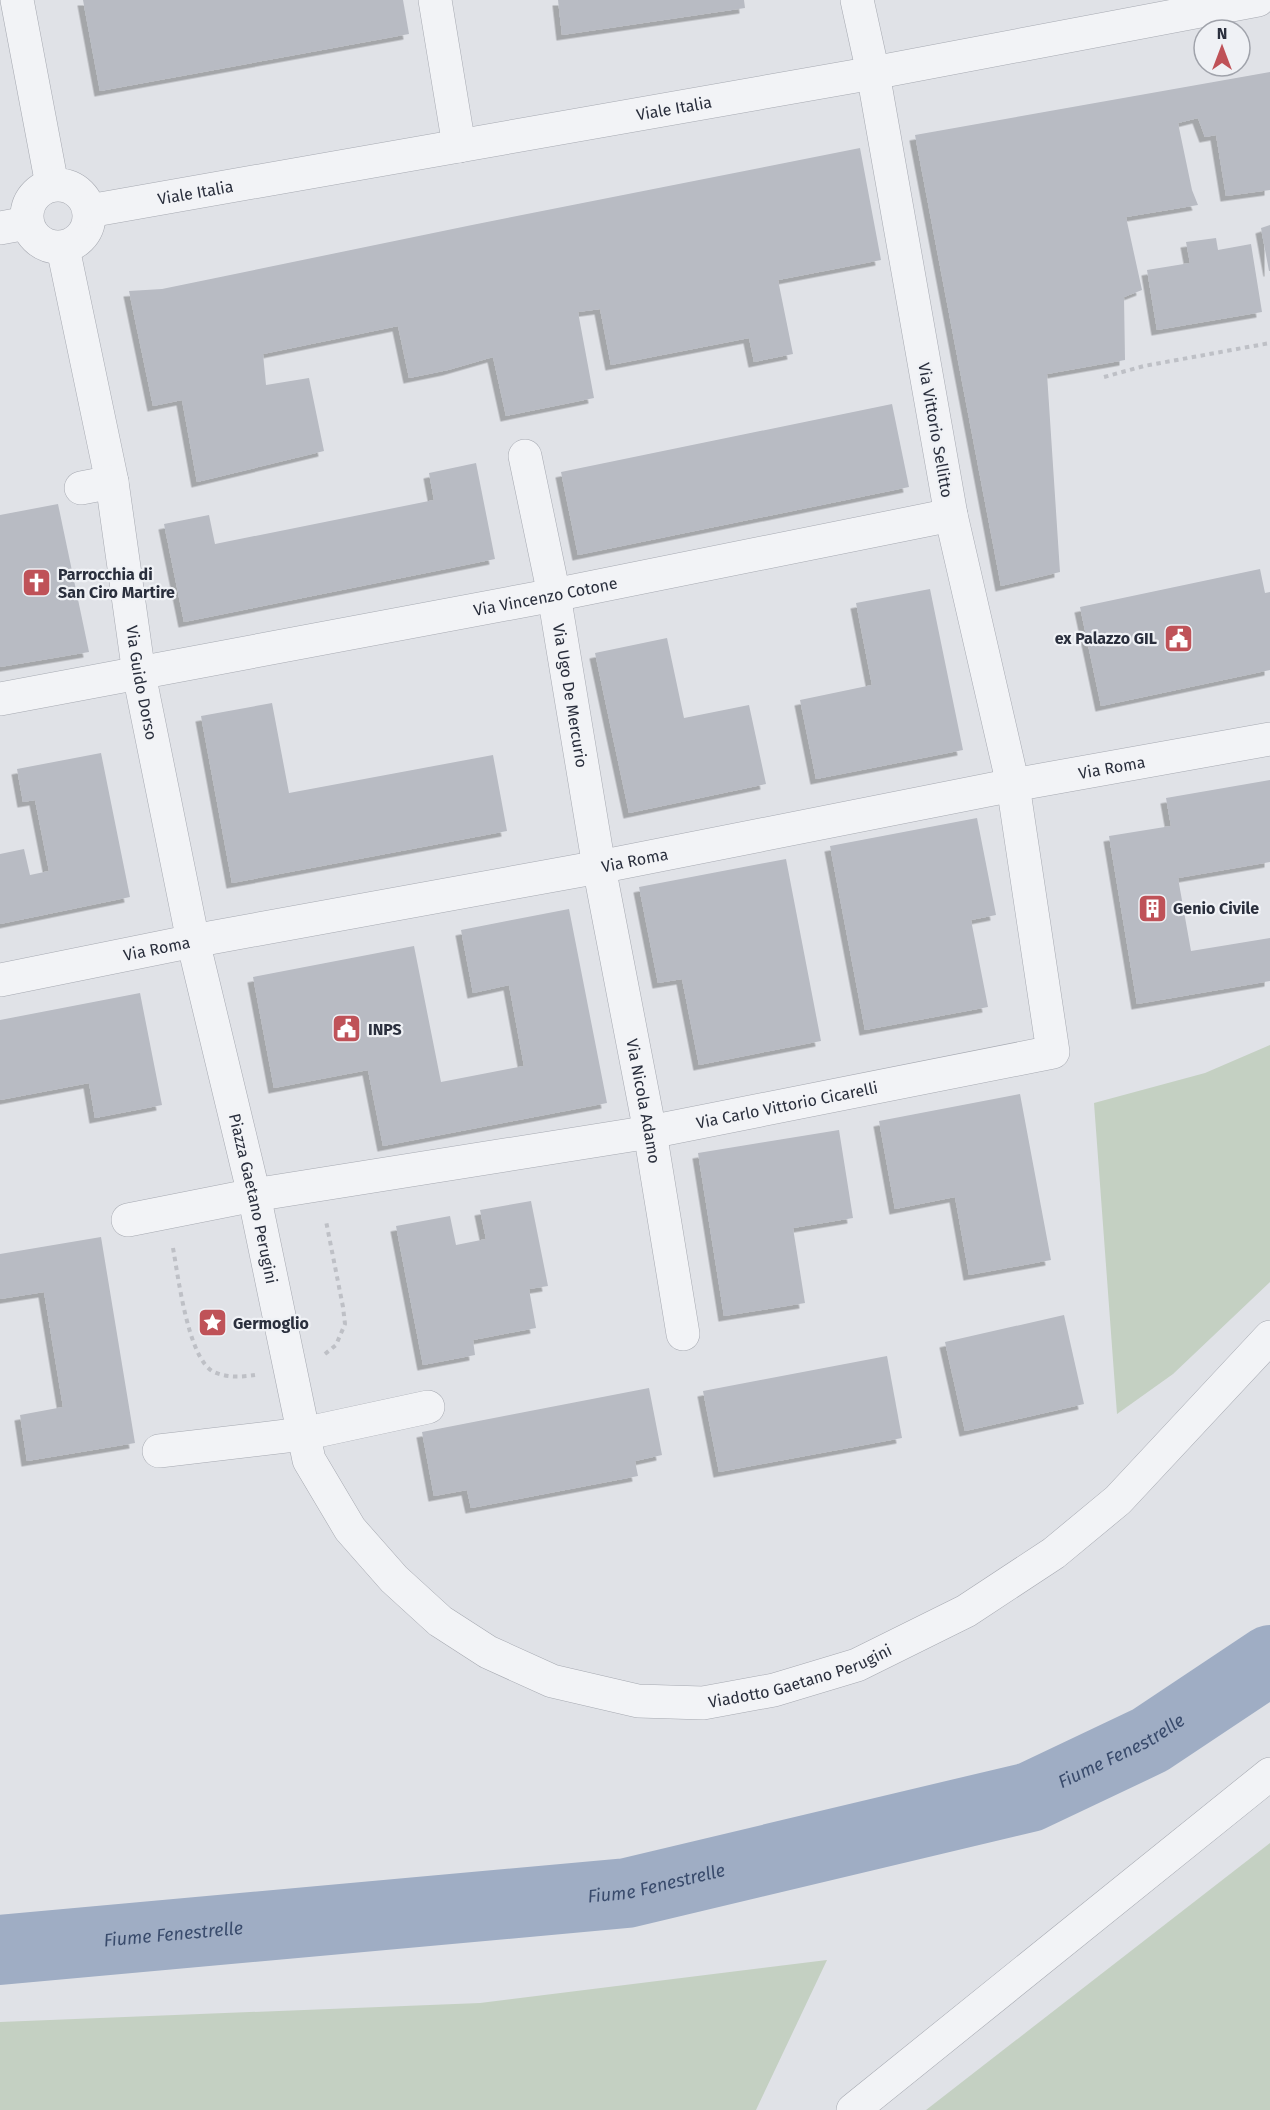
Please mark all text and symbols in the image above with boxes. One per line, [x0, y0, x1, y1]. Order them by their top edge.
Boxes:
north arrow [1192, 18, 1252, 78]
text: N [1217, 24, 1227, 43]
street label: Viale Italia [635, 93, 713, 125]
street label: Viale Italia [156, 177, 235, 209]
street label: Via Vittorio Sellitto [914, 361, 957, 499]
place label: Parrocchia di San Ciro Martire [58, 565, 175, 602]
church icon: Parrocchia di San Ciro Martire [21, 567, 53, 599]
street label: Via Vincenzo Cotone [472, 573, 619, 620]
street label: Via Ugo De Mercurio [549, 622, 591, 769]
public building icon: ex Palazzo GIL [1162, 622, 1194, 654]
street label: Via Guido Dorso [122, 624, 161, 742]
place label: ex Palazzo GIL [1055, 629, 1157, 648]
street label: Via Roma [1077, 752, 1147, 783]
street label: Via Roma [600, 845, 670, 876]
building icon: Genio Civile [1136, 892, 1168, 924]
place label: Genio Civile [1173, 899, 1259, 918]
street label: Via Roma [122, 933, 192, 965]
public building icon: INPS [331, 1013, 363, 1045]
place label: INPS [368, 1020, 402, 1039]
street label: Via Nicola Adamo [622, 1037, 664, 1165]
street label: Via Carlo Vittorio Cicarelli [695, 1078, 879, 1133]
street label: Piazza Gaetano Perugini [225, 1112, 281, 1286]
place icon: Germoglio [196, 1307, 228, 1339]
place label: Germoglio [233, 1314, 309, 1333]
street label: Viadotto Gaetano Perugini [707, 1640, 895, 1712]
water label: Fiume Fenestrelle [1054, 1709, 1189, 1793]
water label: Fiume Fenestrelle [587, 1859, 727, 1908]
water label: Fiume Fenestrelle [103, 1917, 244, 1952]

